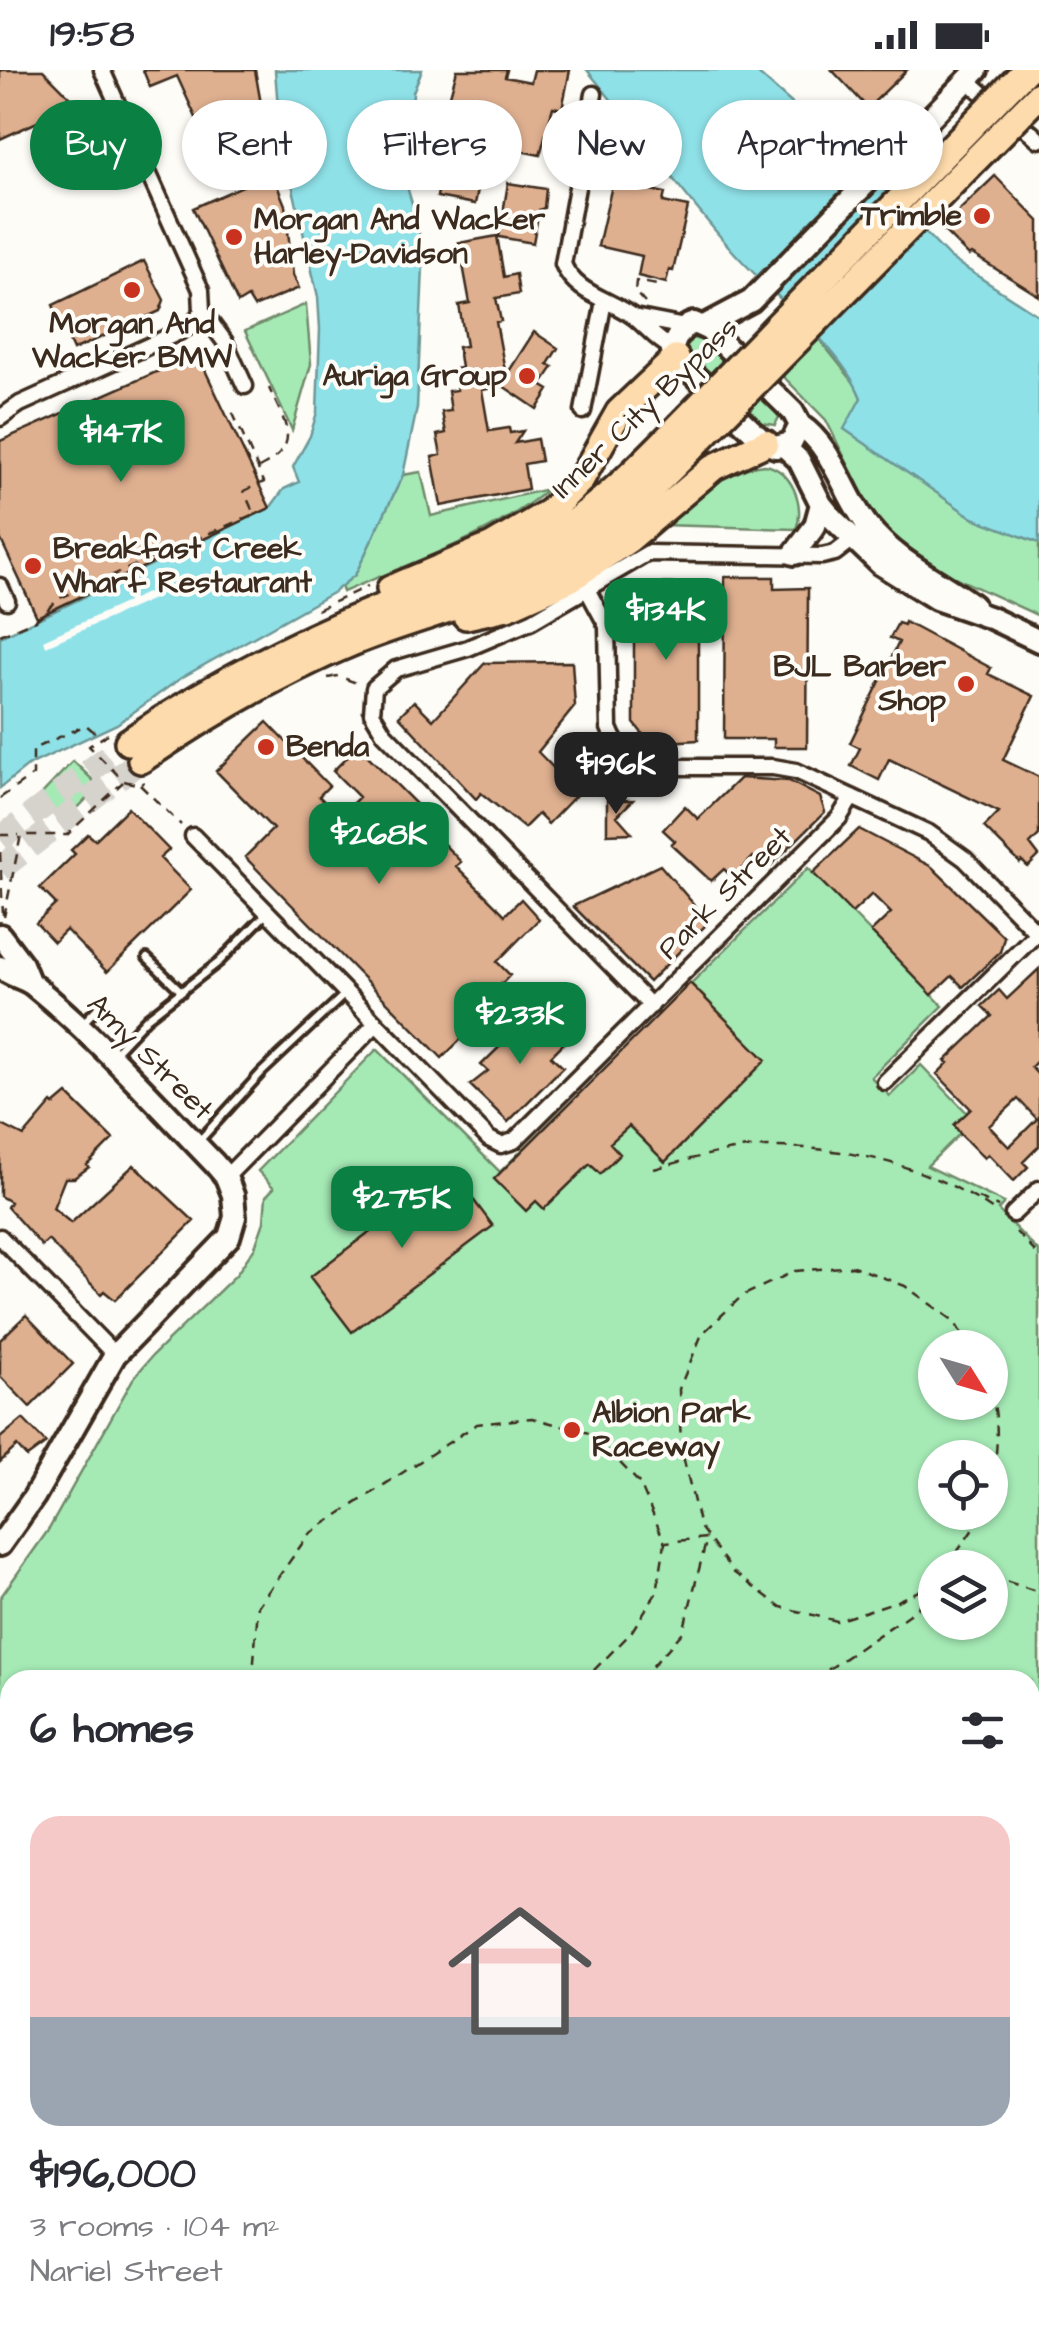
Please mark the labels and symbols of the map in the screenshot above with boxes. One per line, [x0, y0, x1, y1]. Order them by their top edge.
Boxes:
place label: Trimble [860, 195, 962, 237]
place label: Morgan And Wacker Harley-Davidson [254, 199, 546, 277]
marker: Trimble [971, 205, 993, 227]
marker: Morgan And Wacker Harley-Davidson [223, 226, 245, 248]
marker: Morgan And Wacker BMW [121, 279, 143, 301]
place label: Morgan And Wacker BMW [31, 303, 233, 379]
street label: Inner City Bypass [542, 308, 749, 509]
place label: Auriga Group [323, 355, 507, 399]
marker: Auriga Group [516, 365, 538, 387]
pin: $147K [51, 400, 191, 485]
place label: Breakfast Creek Wharf Restaurant [52, 528, 313, 604]
marker: Breakfast Creek Wharf Restaurant [22, 555, 44, 577]
pin: $134K [596, 578, 736, 663]
place label: BJL Barber Shop [773, 646, 946, 723]
marker: BJL Barber Shop [955, 673, 977, 695]
place label: Benda [286, 726, 370, 768]
pin: $196K [546, 732, 686, 817]
marker: Benda [255, 736, 277, 758]
pin: $268K [309, 802, 449, 887]
street label: Park Street [649, 817, 801, 969]
pin: $233K [450, 982, 590, 1067]
street label: Amy Street [77, 984, 223, 1130]
pin: $275K [332, 1166, 472, 1251]
north arrow [918, 1330, 1008, 1420]
place label: Albion Park Raceway [592, 1392, 751, 1470]
marker: Albion Park Raceway [561, 1419, 583, 1441]

